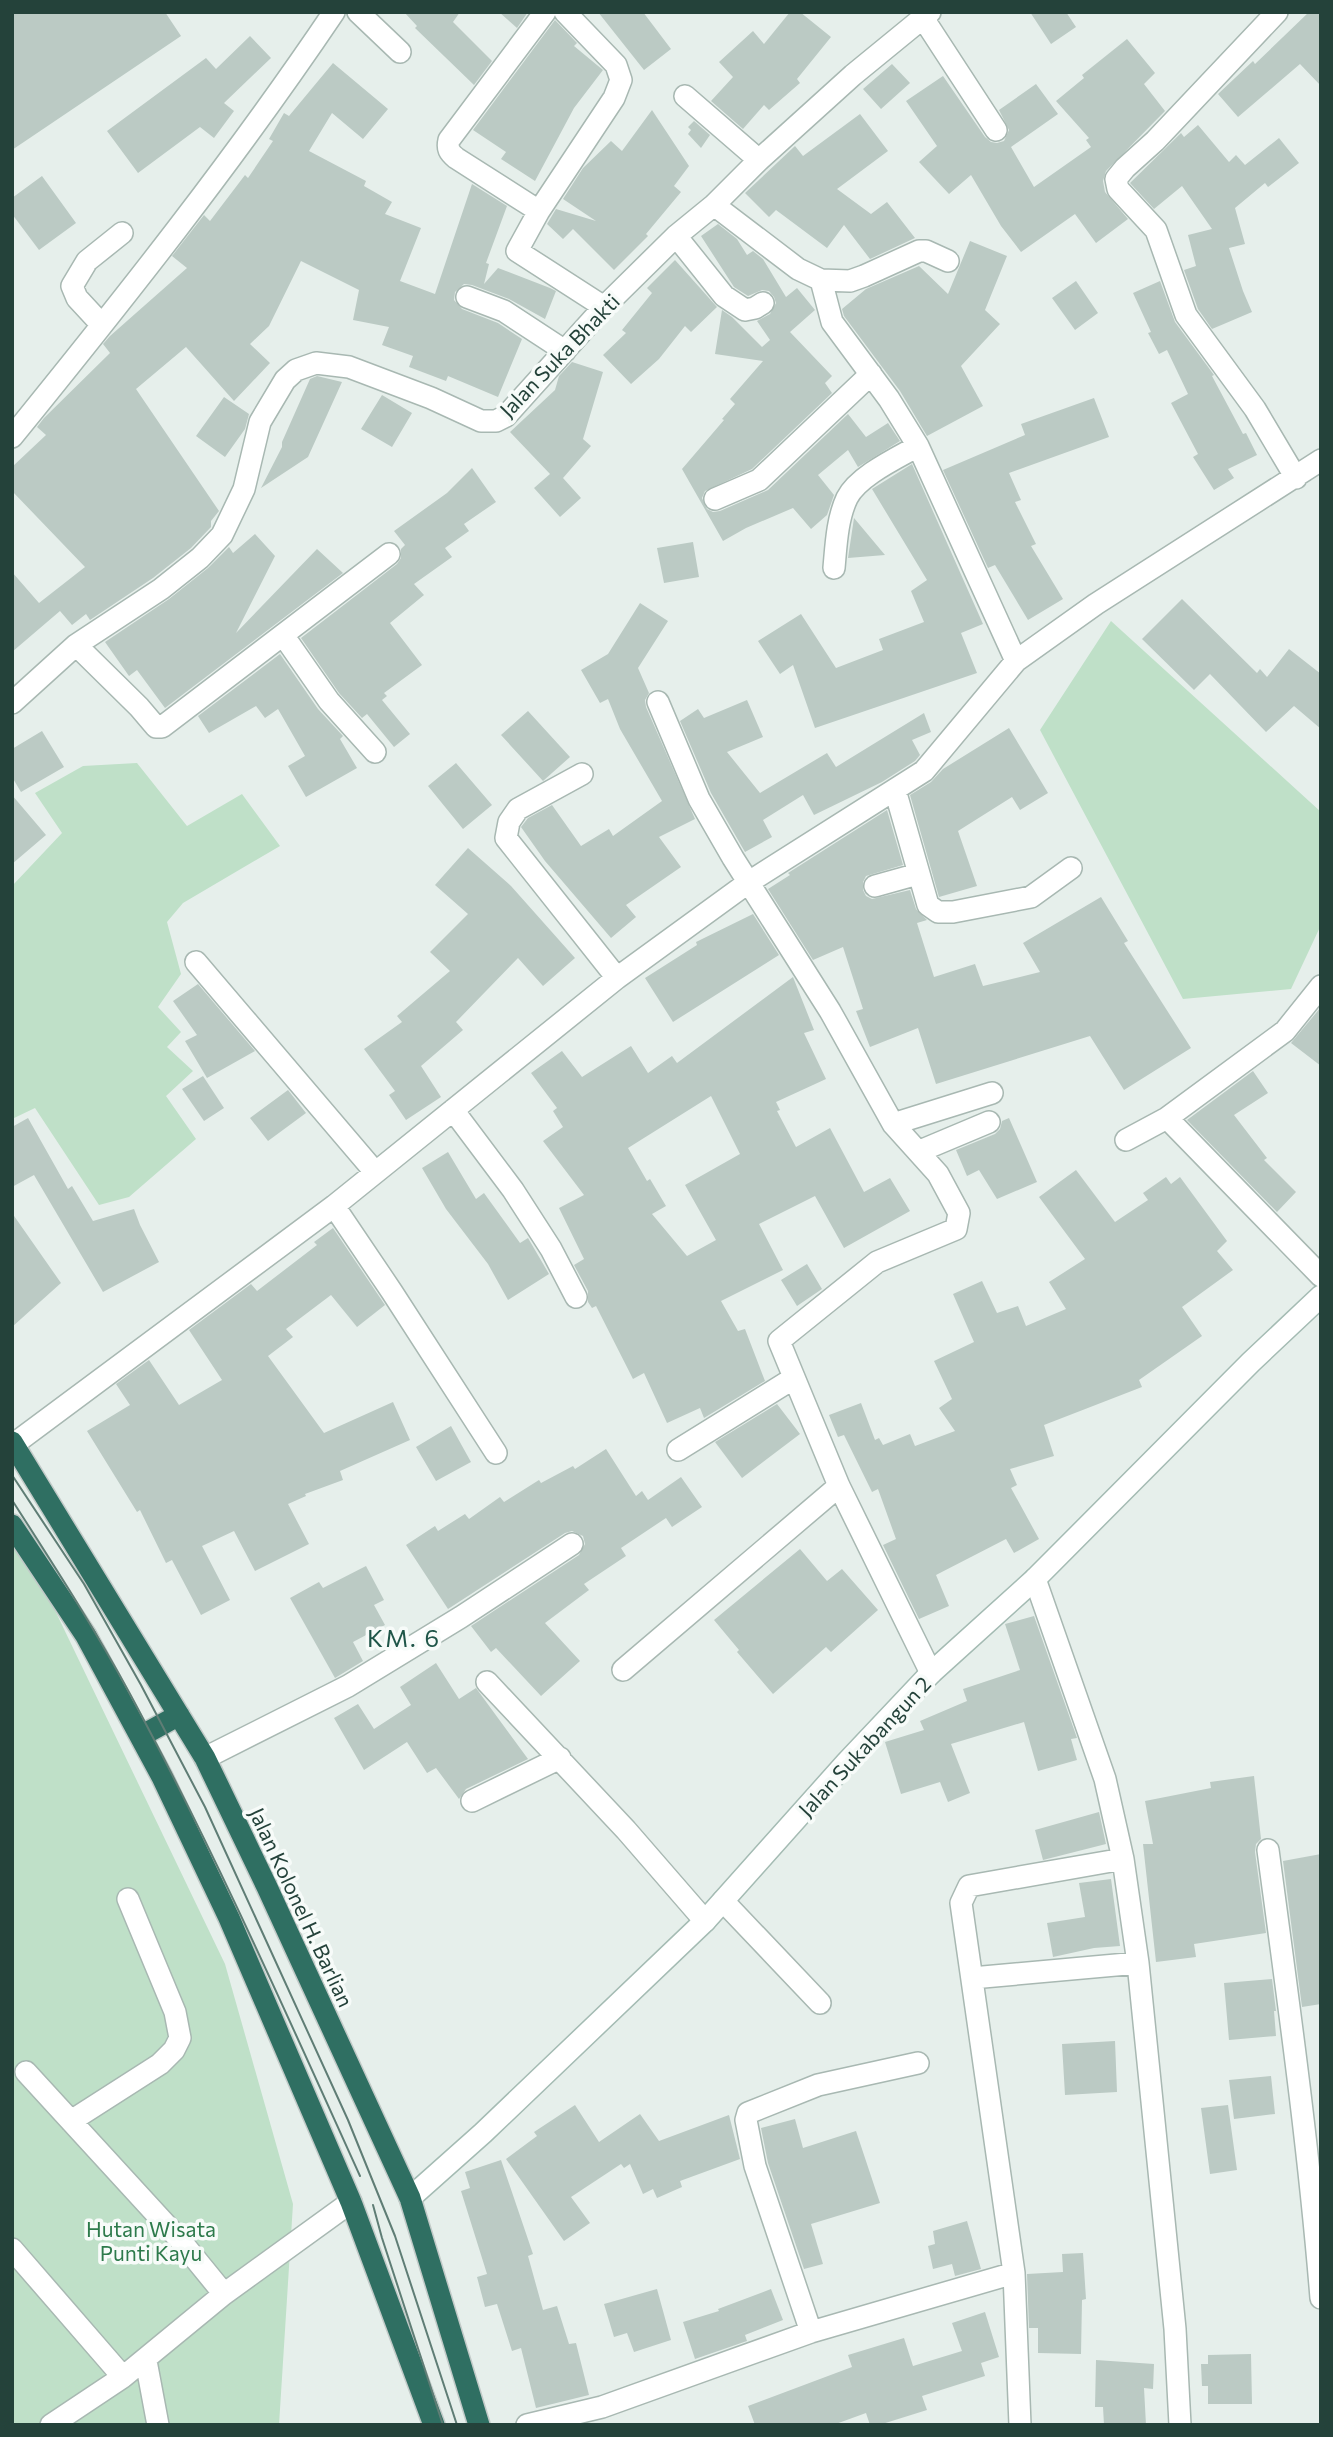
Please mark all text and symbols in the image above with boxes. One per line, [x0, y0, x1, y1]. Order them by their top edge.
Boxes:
street label: Jalan Suka Bhakti [494, 288, 624, 422]
district label: KM. 6 [367, 1623, 441, 1652]
street label: Jalan Sukabangun 2 [793, 1671, 935, 1821]
street label: Jalan Kolonel H. Barlian [245, 1803, 359, 2011]
park label: Hutan Wisata Punti Kayu [86, 2216, 216, 2265]

